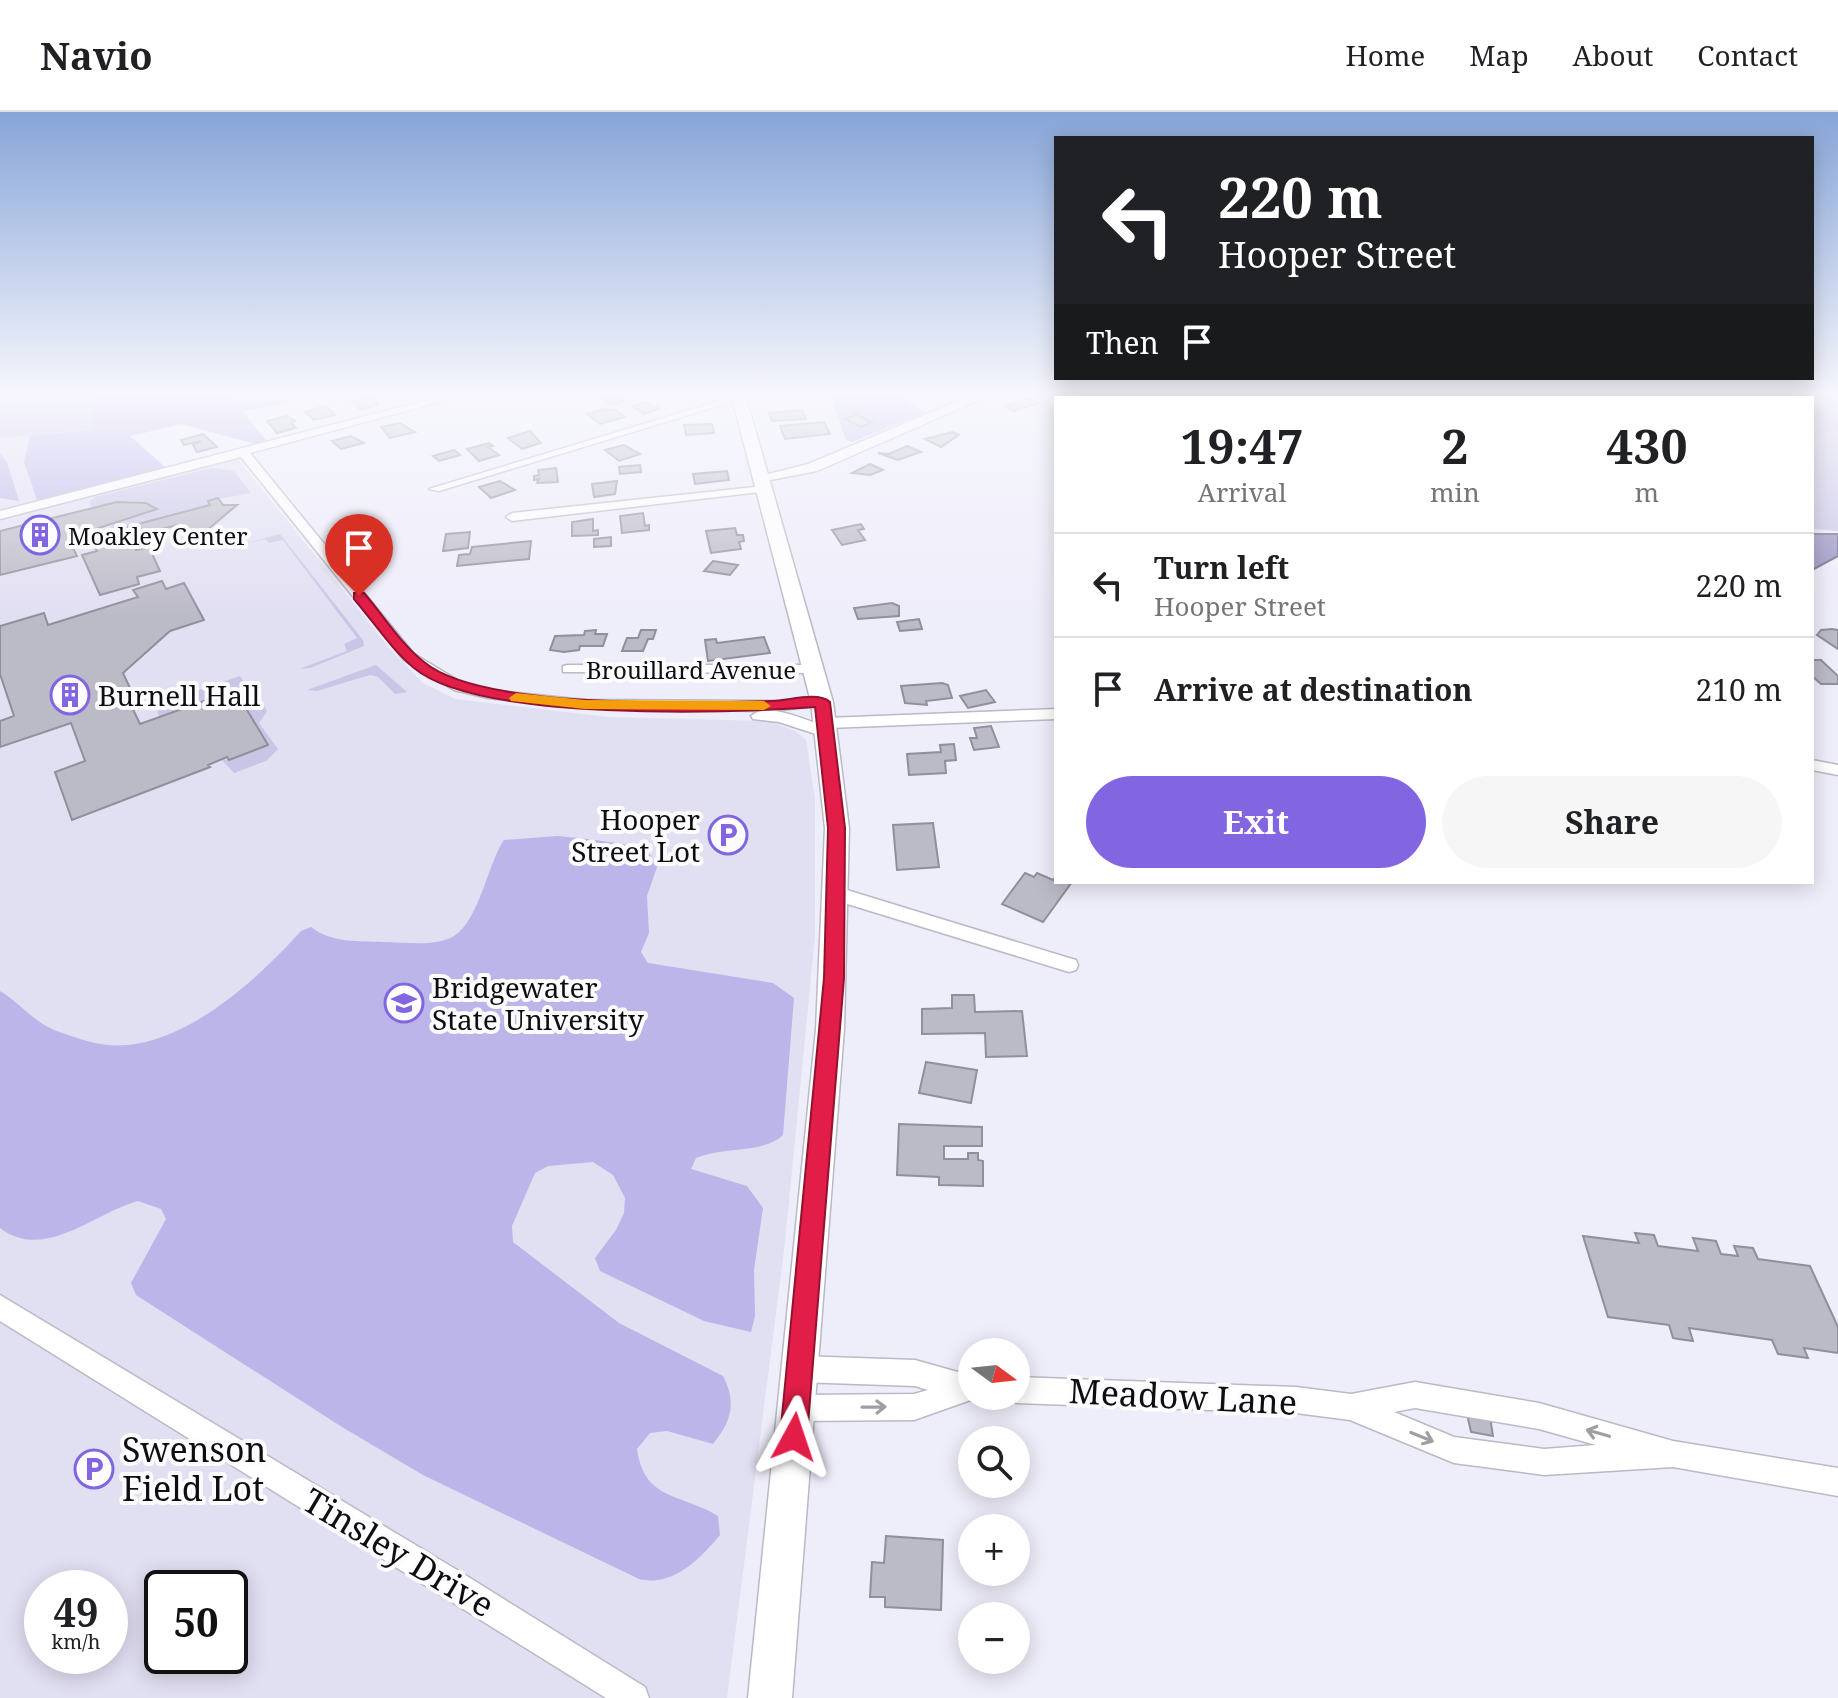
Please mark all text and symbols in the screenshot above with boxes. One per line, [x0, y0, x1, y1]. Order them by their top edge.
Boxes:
text: Navio [40, 29, 152, 81]
text: Home [1346, 36, 1425, 74]
text: Map [1469, 36, 1529, 74]
text: About [1573, 36, 1653, 74]
text: Contact [1697, 36, 1798, 74]
text: 220 m [1218, 158, 1383, 234]
icon: left [1086, 168, 1190, 272]
text: Hooper Street [1218, 230, 1456, 279]
icon: arrive [1175, 320, 1219, 364]
text: Then [1086, 322, 1159, 363]
text: 19:47 [1180, 413, 1304, 478]
text: 2 [1441, 413, 1468, 478]
text: 430 [1606, 413, 1688, 478]
text: Arrival [1198, 474, 1286, 510]
text: min [1430, 474, 1480, 510]
text: m [1635, 474, 1659, 510]
building icon: Moakley Center [19, 514, 61, 556]
pin [325, 514, 393, 596]
place label: Moakley Center [68, 519, 248, 552]
icon: arrive [337, 526, 381, 570]
text: Turn left [1154, 547, 1289, 588]
icon: left [1086, 563, 1130, 607]
text: 220 m [1696, 565, 1782, 606]
text: Hooper Street [1154, 588, 1326, 624]
street label: Brouillard Avenue [586, 653, 796, 686]
icon: arrive [1086, 667, 1130, 711]
text: Arrive at destination [1154, 669, 1473, 710]
text: 210 m [1696, 669, 1782, 710]
building icon: Burnell Hall [49, 674, 91, 716]
place label: Burnell Hall [98, 676, 261, 714]
button: Exit [1086, 776, 1426, 868]
button: Share [1442, 776, 1782, 868]
place label: Hooper Street Lot [571, 800, 700, 870]
parking icon: Hooper Street Lot [707, 814, 749, 856]
place label: Bridgewater State University [432, 968, 644, 1038]
school or university icon: Bridgewater State University [383, 982, 425, 1024]
north arrow [958, 1338, 1030, 1410]
map controls [958, 1338, 1030, 1674]
street label: Meadow Lane [1068, 1367, 1298, 1425]
position arrow [752, 1395, 836, 1479]
one-way arrow [860, 1399, 887, 1415]
one-way arrow [1586, 1425, 1612, 1440]
place label: Swenson Field Lot [122, 1426, 266, 1511]
button: search [958, 1426, 1030, 1498]
one-way arrow [1409, 1431, 1434, 1445]
parking icon: Swenson Field Lot [73, 1448, 115, 1490]
street label: Tinsley Drive [295, 1477, 503, 1627]
button: + [958, 1514, 1030, 1586]
speed limit sign: 50 [144, 1570, 248, 1674]
text: 49 [53, 1584, 99, 1639]
button: − [958, 1602, 1030, 1674]
text: km/h [51, 1628, 101, 1655]

